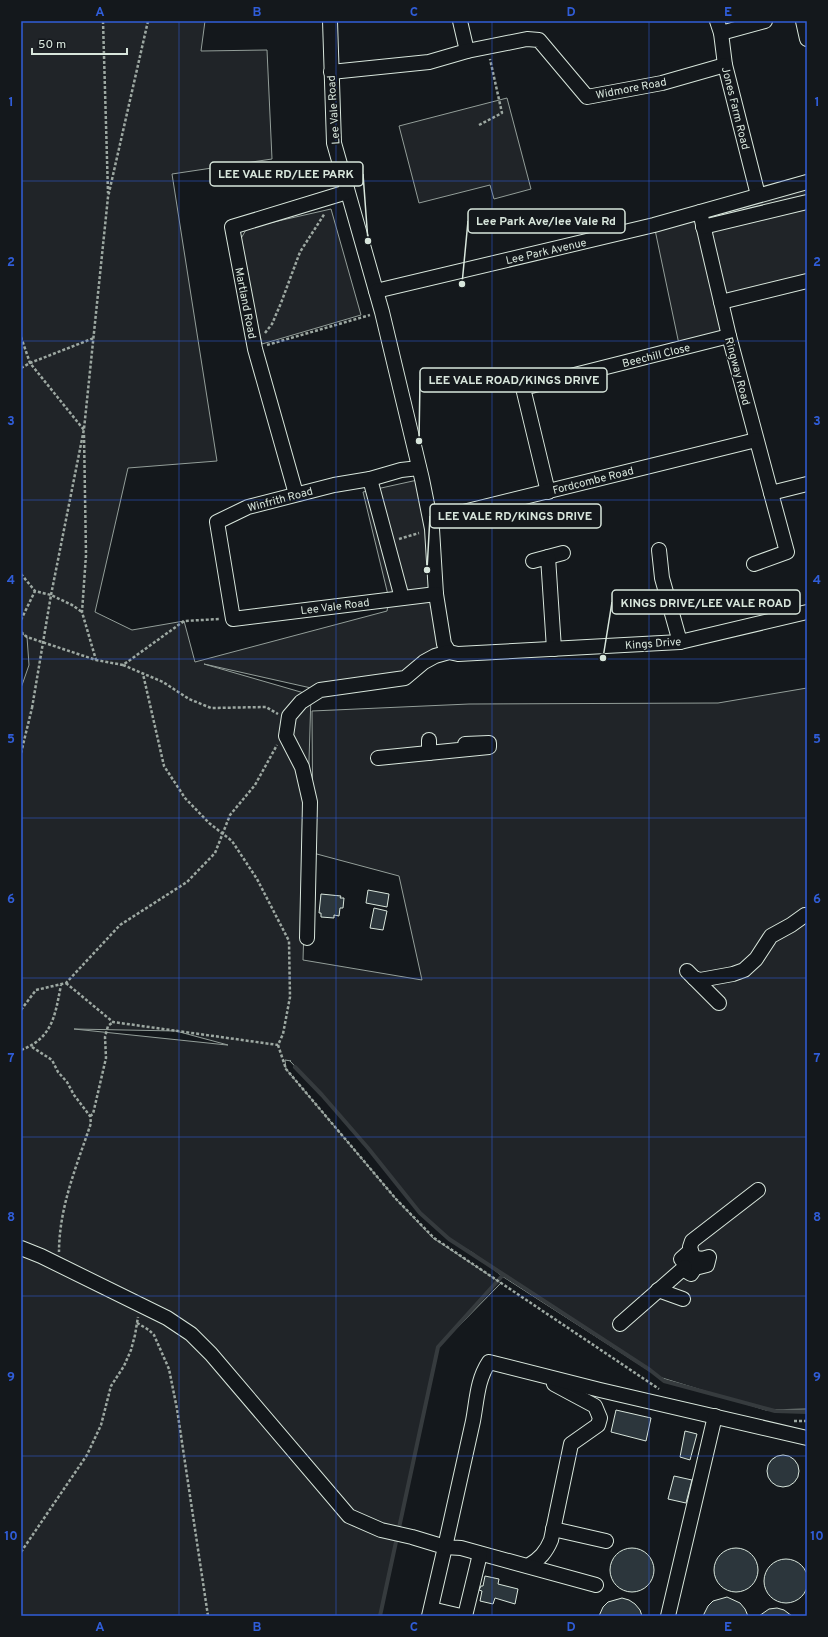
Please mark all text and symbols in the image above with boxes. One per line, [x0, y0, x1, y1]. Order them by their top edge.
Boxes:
text: A [95, 5, 105, 21]
text: B [253, 5, 262, 21]
text: C [410, 5, 418, 21]
text: D [566, 5, 576, 21]
text: E [724, 5, 732, 21]
scale bar [32, 30, 127, 56]
text: 50 m [38, 37, 66, 53]
street label: Jones Farm Road [718, 65, 752, 151]
street label: Lee Vale Road [325, 75, 343, 145]
street label: Widmore Road [595, 75, 668, 103]
text: 1 [8, 95, 14, 111]
text: 1 [814, 95, 820, 111]
callout: LEE VALE RD/LEE PARK [210, 162, 363, 186]
text: LEE VALE RD/LEE PARK [218, 167, 355, 183]
callout: Lee Park Ave/lee Vale Rd [468, 209, 625, 233]
text: Lee Park Ave/lee Vale Rd [476, 214, 616, 230]
street label: Lee Park Avenue [505, 236, 588, 268]
text: 2 [7, 255, 15, 271]
text: 2 [813, 255, 821, 271]
street label: Martland Road [231, 266, 259, 340]
street label: Ringway Road [721, 336, 753, 407]
street label: Beechill Close [621, 341, 692, 371]
callout: LEE VALE ROAD/KINGS DRIVE [420, 368, 607, 392]
text: LEE VALE ROAD/KINGS DRIVE [429, 373, 599, 389]
text: 3 [7, 414, 15, 430]
text: 3 [813, 414, 821, 430]
street label: Fordcombe Road [551, 464, 635, 498]
street label: Winfrith Road [246, 485, 314, 515]
callout: LEE VALE RD/KINGS DRIVE [430, 504, 601, 528]
text: LEE VALE RD/KINGS DRIVE [438, 509, 592, 525]
text: 4 [7, 573, 15, 589]
text: 4 [813, 573, 821, 589]
callout: KINGS DRIVE/LEE VALE ROAD [612, 590, 800, 614]
street label: Lee Vale Road [300, 596, 370, 618]
text: KINGS DRIVE/LEE VALE ROAD [620, 596, 792, 612]
street label: Kings Drive [624, 635, 682, 653]
text: 5 [7, 732, 15, 748]
text: 5 [813, 732, 821, 748]
text: 6 [7, 892, 15, 908]
text: 6 [813, 892, 821, 908]
text: 7 [8, 1051, 15, 1067]
text: 7 [814, 1051, 821, 1067]
text: 8 [7, 1210, 15, 1226]
text: 8 [813, 1210, 821, 1226]
text: 9 [7, 1370, 15, 1386]
text: 9 [813, 1370, 821, 1386]
text: 10 [4, 1529, 18, 1545]
text: 10 [810, 1529, 824, 1545]
text: A [95, 1620, 105, 1636]
text: B [253, 1620, 262, 1636]
text: C [410, 1620, 418, 1636]
text: D [566, 1620, 576, 1636]
text: E [724, 1620, 732, 1636]

